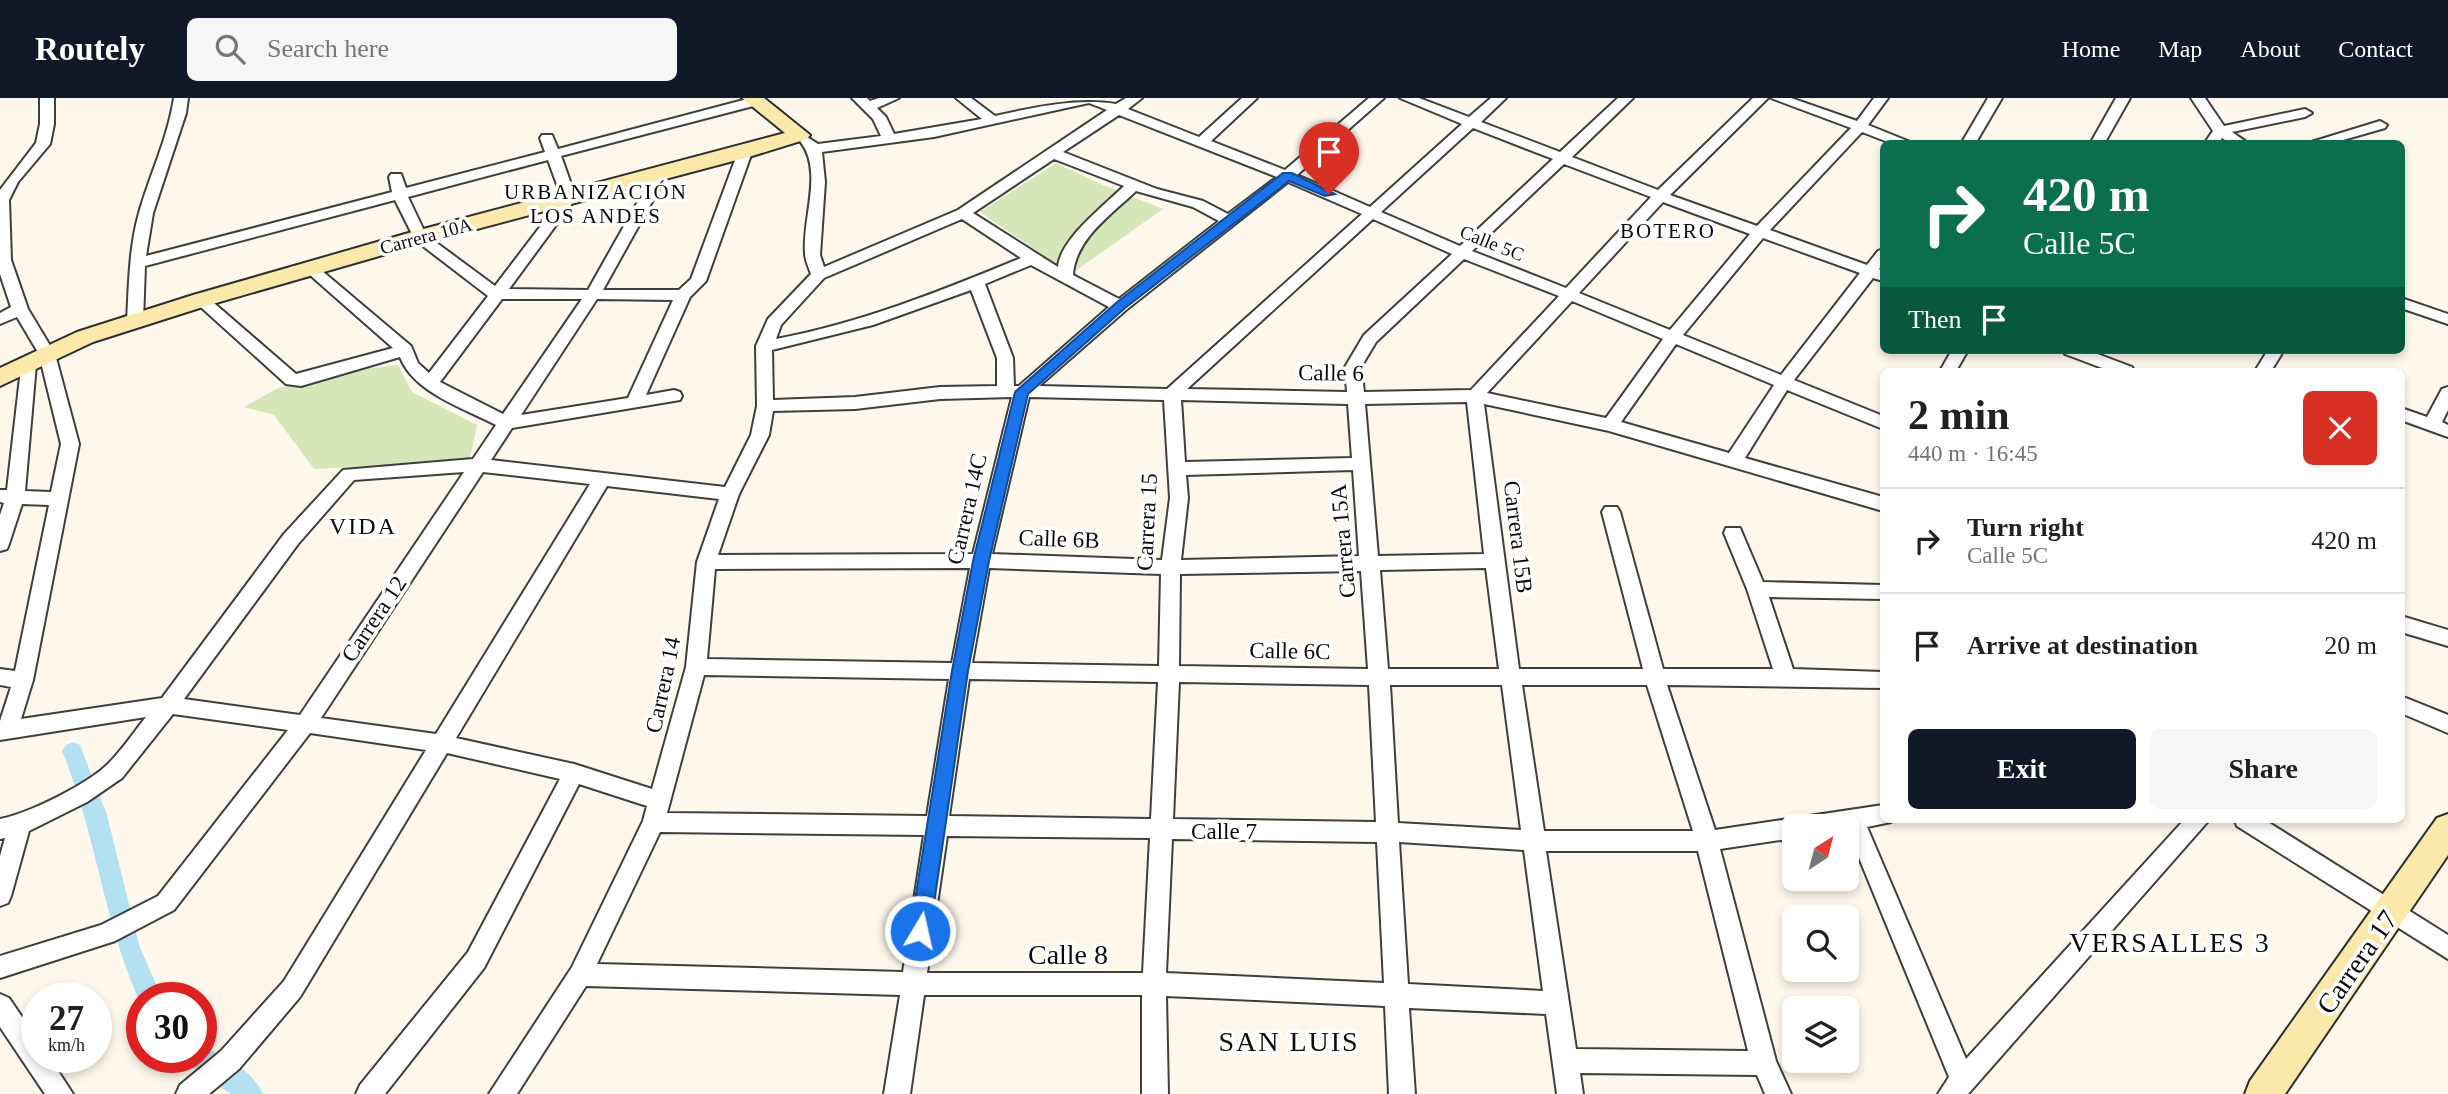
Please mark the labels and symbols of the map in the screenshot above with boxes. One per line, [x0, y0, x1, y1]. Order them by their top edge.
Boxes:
pin [1299, 122, 1359, 194]
district label: URBANIZACIÓN LOS ANDES [504, 180, 688, 228]
street label: Carrera 10A [378, 214, 475, 258]
district label: BOTERO [1620, 219, 1716, 243]
street label: Calle 5C [1457, 221, 1527, 265]
street label: Calle 6 [1298, 360, 1364, 386]
street label: Carrera 14C [942, 451, 992, 567]
street label: Carrera 15 [1132, 473, 1162, 571]
street label: Carrera 15B [1499, 479, 1537, 595]
street label: Carrera 15A [1326, 483, 1360, 599]
district label: VIDA [329, 513, 397, 539]
street label: Calle 6B [1018, 525, 1100, 553]
street label: Carrera 12 [336, 572, 412, 666]
street label: Carrera 14 [641, 634, 685, 735]
street label: Calle 6C [1249, 638, 1331, 664]
north arrow [1782, 814, 1858, 891]
street label: Calle 7 [1191, 819, 1257, 844]
position arrow [883, 894, 957, 968]
street label: Carrera 17 [2310, 904, 2404, 1020]
district label: VERSALLES 3 [2069, 927, 2271, 958]
street label: Calle 8 [1028, 939, 1108, 970]
speed limit sign: 30 [126, 982, 217, 1073]
district label: SAN LUIS [1218, 1026, 1360, 1057]

